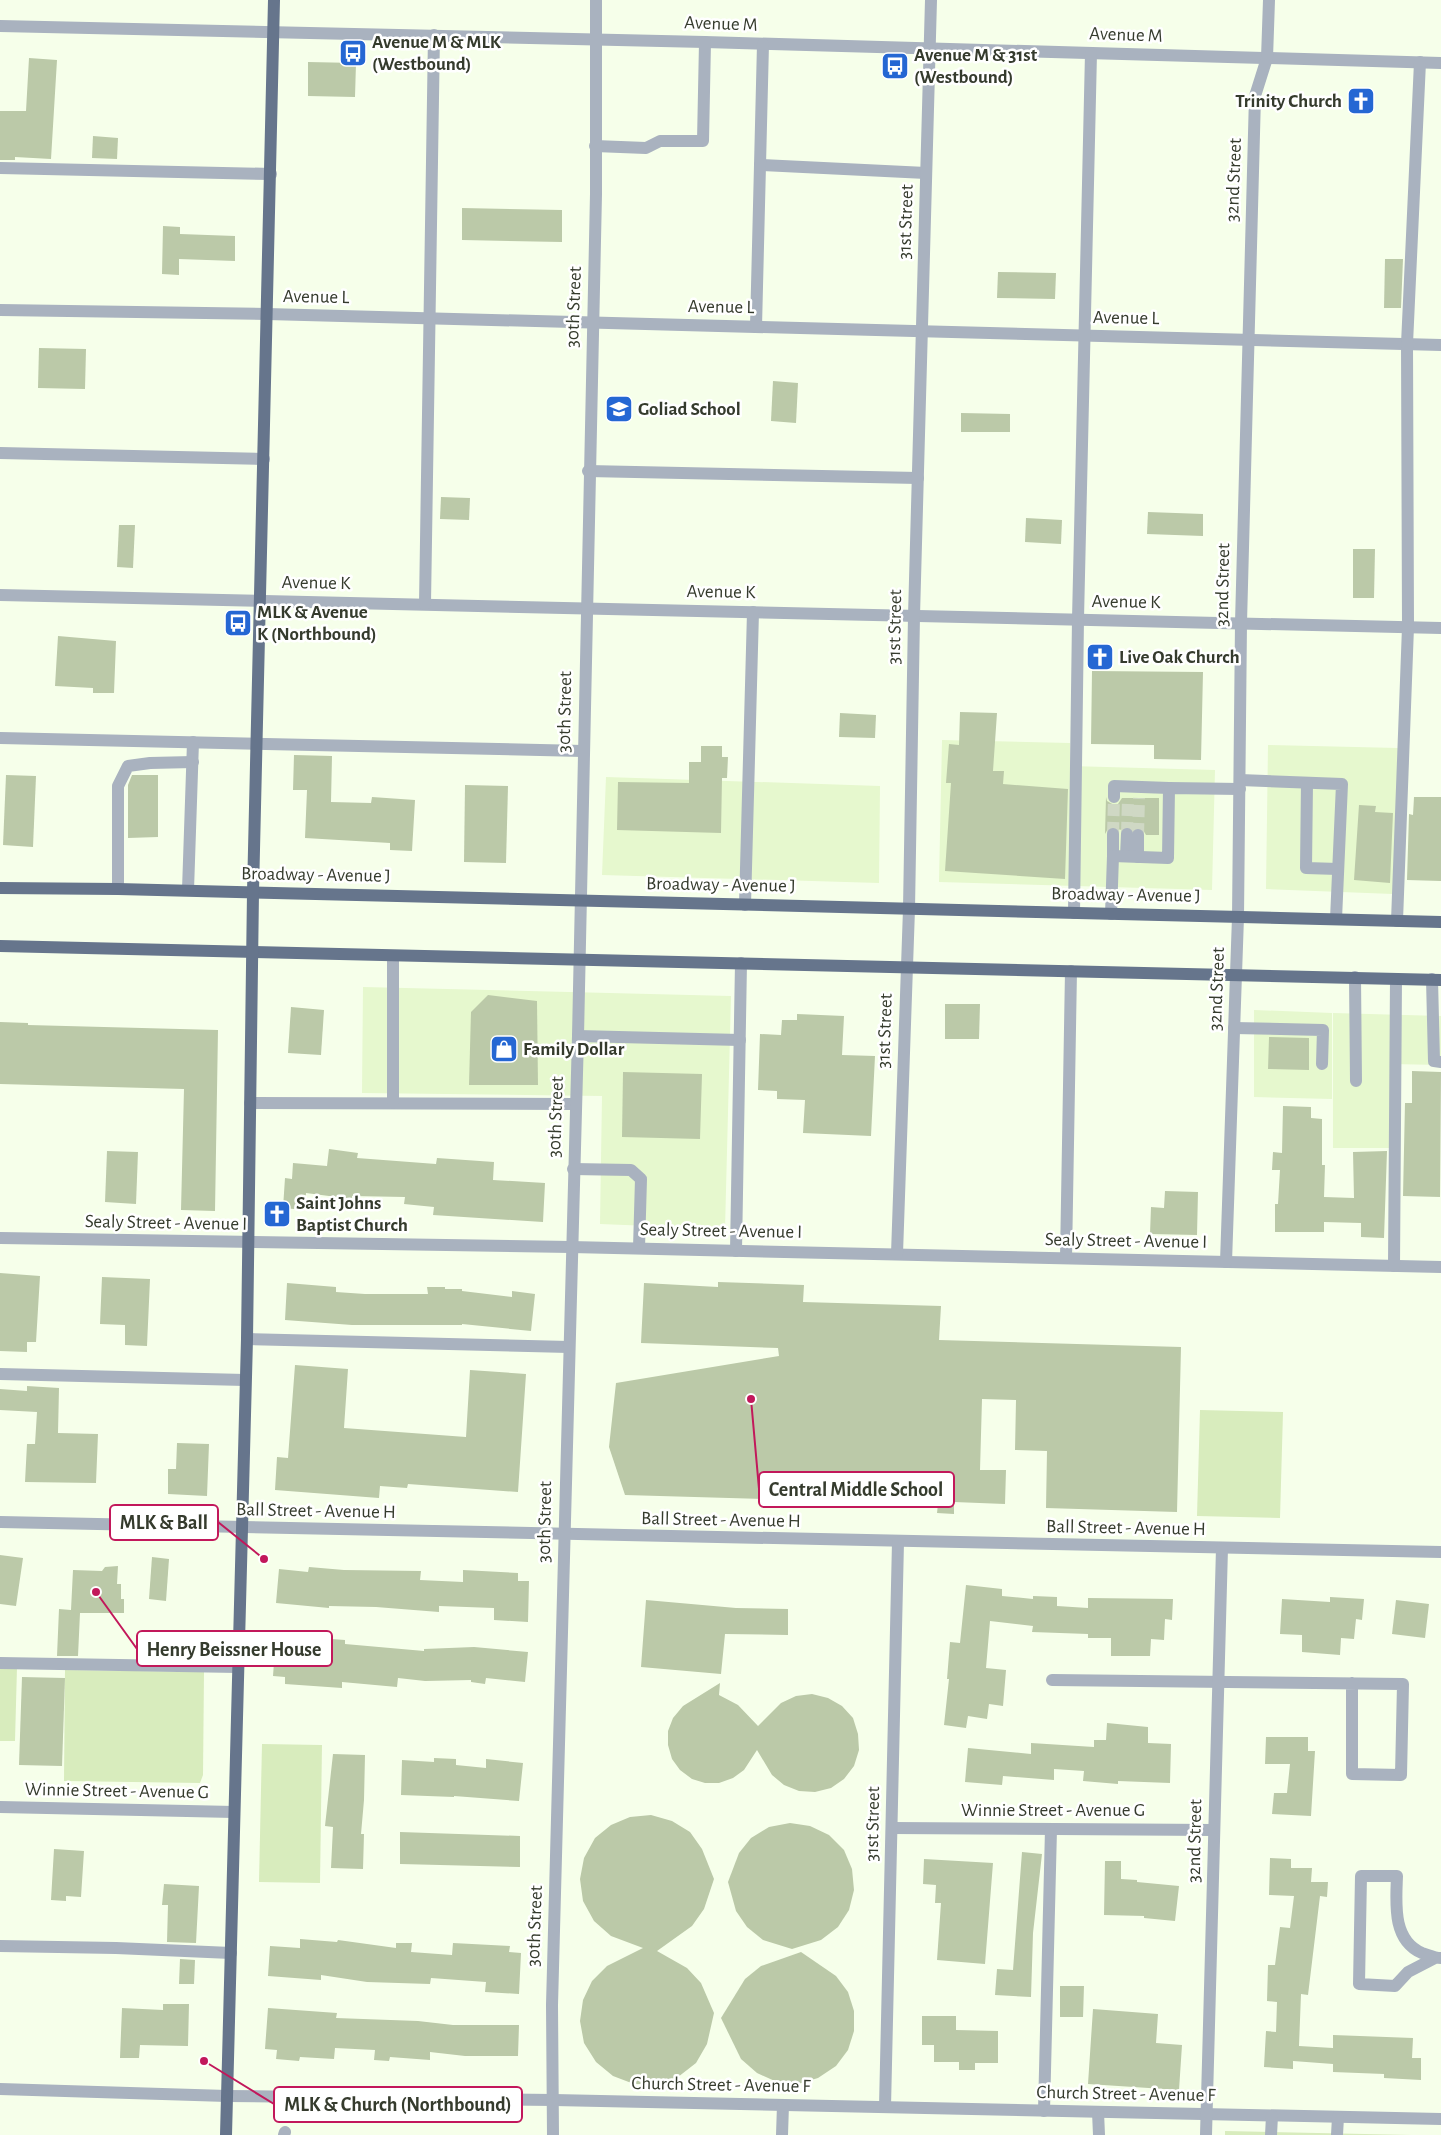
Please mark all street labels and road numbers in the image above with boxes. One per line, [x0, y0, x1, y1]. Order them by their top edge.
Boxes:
street label: Avenue M [684, 13, 758, 35]
street label: Avenue M [1089, 24, 1163, 46]
street label: 32nd Street [1223, 138, 1245, 222]
street label: 31st Street [895, 184, 917, 260]
street label: 30th Street [563, 266, 585, 348]
street label: Avenue L [283, 287, 349, 307]
street label: Avenue L [688, 297, 754, 317]
street label: Avenue L [1093, 308, 1159, 328]
street label: 32nd Street [1213, 543, 1233, 627]
street label: Avenue K [281, 573, 351, 593]
street label: Avenue K [686, 582, 756, 602]
street label: 31st Street [885, 589, 905, 665]
street label: Avenue K [1091, 592, 1161, 612]
street label: 30th Street [555, 671, 575, 753]
street label: Broadway - Avenue J [241, 864, 391, 886]
street label: Broadway - Avenue J [646, 874, 796, 896]
street label: Broadway - Avenue J [1051, 884, 1201, 906]
street label: 32nd Street [1206, 947, 1228, 1031]
street label: 31st Street [874, 993, 896, 1069]
street label: 30th Street [545, 1076, 567, 1158]
street label: Sealy Street - Avenue I [85, 1212, 247, 1234]
street label: Sealy Street - Avenue I [640, 1220, 802, 1242]
street label: Sealy Street - Avenue I [1045, 1230, 1207, 1252]
street label: 30th Street [535, 1481, 555, 1563]
street label: Ball Street - Avenue H [236, 1500, 396, 1522]
street label: Ball Street - Avenue H [641, 1509, 801, 1531]
street label: Ball Street - Avenue H [1046, 1517, 1206, 1539]
street label: Winnie Street - Avenue G [25, 1780, 209, 1802]
street label: 31st Street [863, 1786, 883, 1862]
street label: 32nd Street [1185, 1799, 1205, 1883]
street label: Winnie Street - Avenue G [961, 1801, 1145, 1820]
street label: 30th Street [524, 1885, 546, 1967]
street label: Church Street - Avenue F [631, 2074, 812, 2096]
street label: Church Street - Avenue F [1036, 2083, 1217, 2105]

